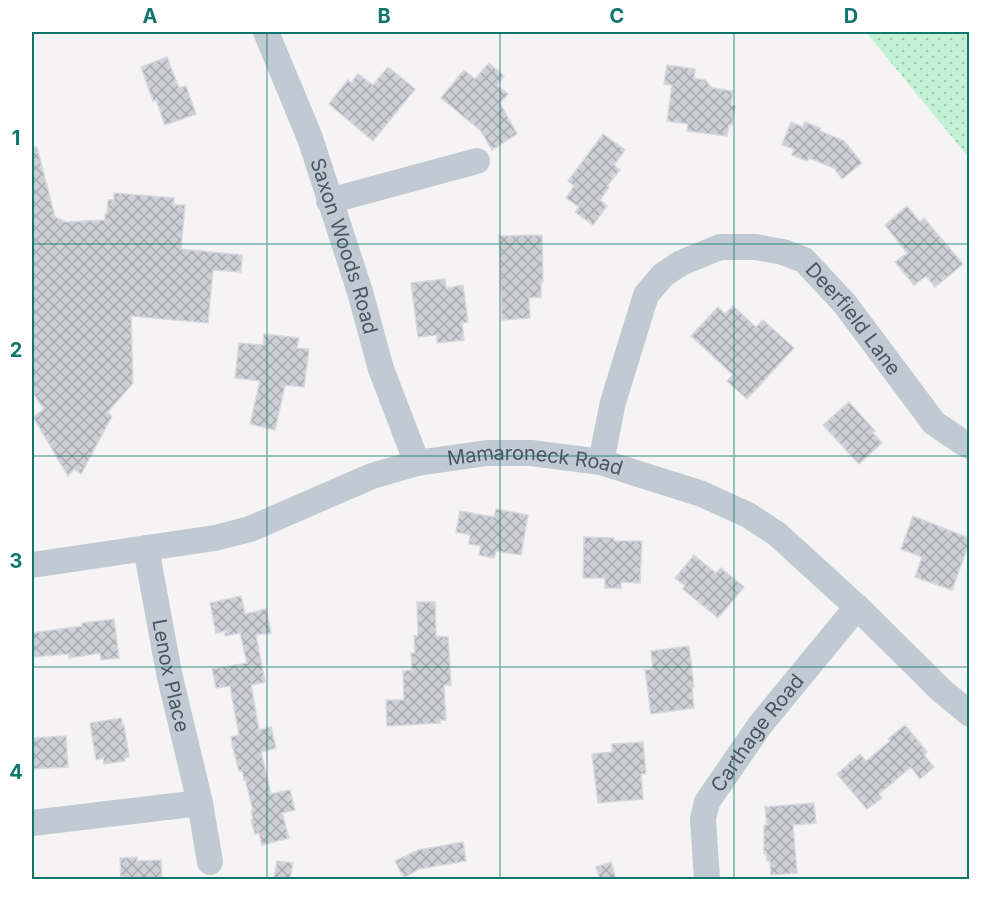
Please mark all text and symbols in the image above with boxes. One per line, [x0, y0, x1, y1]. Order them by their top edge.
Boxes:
text: A [143, 4, 158, 28]
text: B [377, 4, 391, 28]
text: C [610, 4, 624, 28]
text: D [844, 4, 858, 28]
text: 1 [12, 126, 20, 150]
street label: Saxon Woods Road [305, 155, 383, 337]
street label: Deerfield Lane [800, 257, 906, 380]
text: 2 [10, 338, 22, 362]
street label: Mamaroneck Road [445, 440, 626, 480]
text: 3 [10, 549, 22, 573]
street label: Lenox Place [147, 617, 195, 734]
street label: Carthage Road [706, 669, 809, 797]
text: 4 [9, 760, 23, 784]

